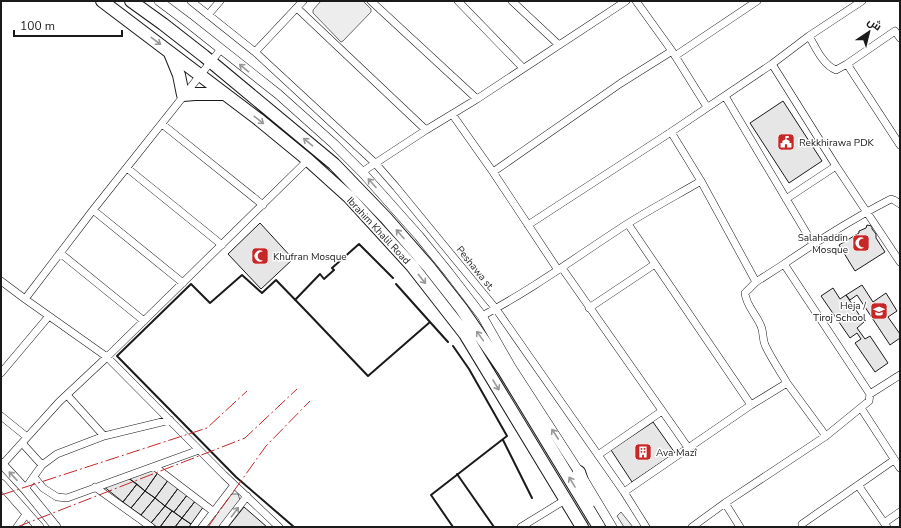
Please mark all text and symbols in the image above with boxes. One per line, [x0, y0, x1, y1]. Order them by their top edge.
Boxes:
scale bar [14, 12, 122, 38]
north arrow [849, 12, 889, 52]
text: ش [864, 14, 885, 34]
text: 100 m [20, 18, 55, 34]
one-way arrow [150, 37, 161, 46]
one-way arrow [239, 63, 250, 72]
one-way arrow [254, 116, 265, 125]
public building icon: Rekkhirawa PDK [776, 132, 796, 152]
place label: Rekkhirawa PDK [799, 136, 875, 150]
one-way arrow [303, 138, 313, 147]
one-way arrow [367, 178, 376, 188]
street label: Ibrahim Khalil Road [343, 194, 413, 268]
one-way arrow [395, 229, 405, 239]
place label: Salahaddin Mosque [798, 231, 848, 257]
mosque icon: Salahaddin Mosque [851, 233, 871, 253]
street label: Peshawa st. [453, 243, 498, 294]
mosque icon: Khufran Mosque [250, 246, 270, 266]
place label: Khufran Mosque [273, 250, 347, 264]
one-way arrow [418, 273, 427, 284]
place label: Heja / Tiroj School [813, 299, 867, 325]
school or university icon: Heja / Tiroj School [869, 301, 889, 321]
one-way arrow [476, 331, 484, 342]
one-way arrow [493, 379, 501, 391]
one-way arrow [551, 429, 559, 440]
building icon: Ava Mazî [633, 442, 653, 462]
place label: Ava Mazî [656, 446, 697, 460]
one-way arrow [8, 471, 18, 481]
one-way arrow [567, 476, 575, 488]
one-way arrow [231, 506, 239, 517]

